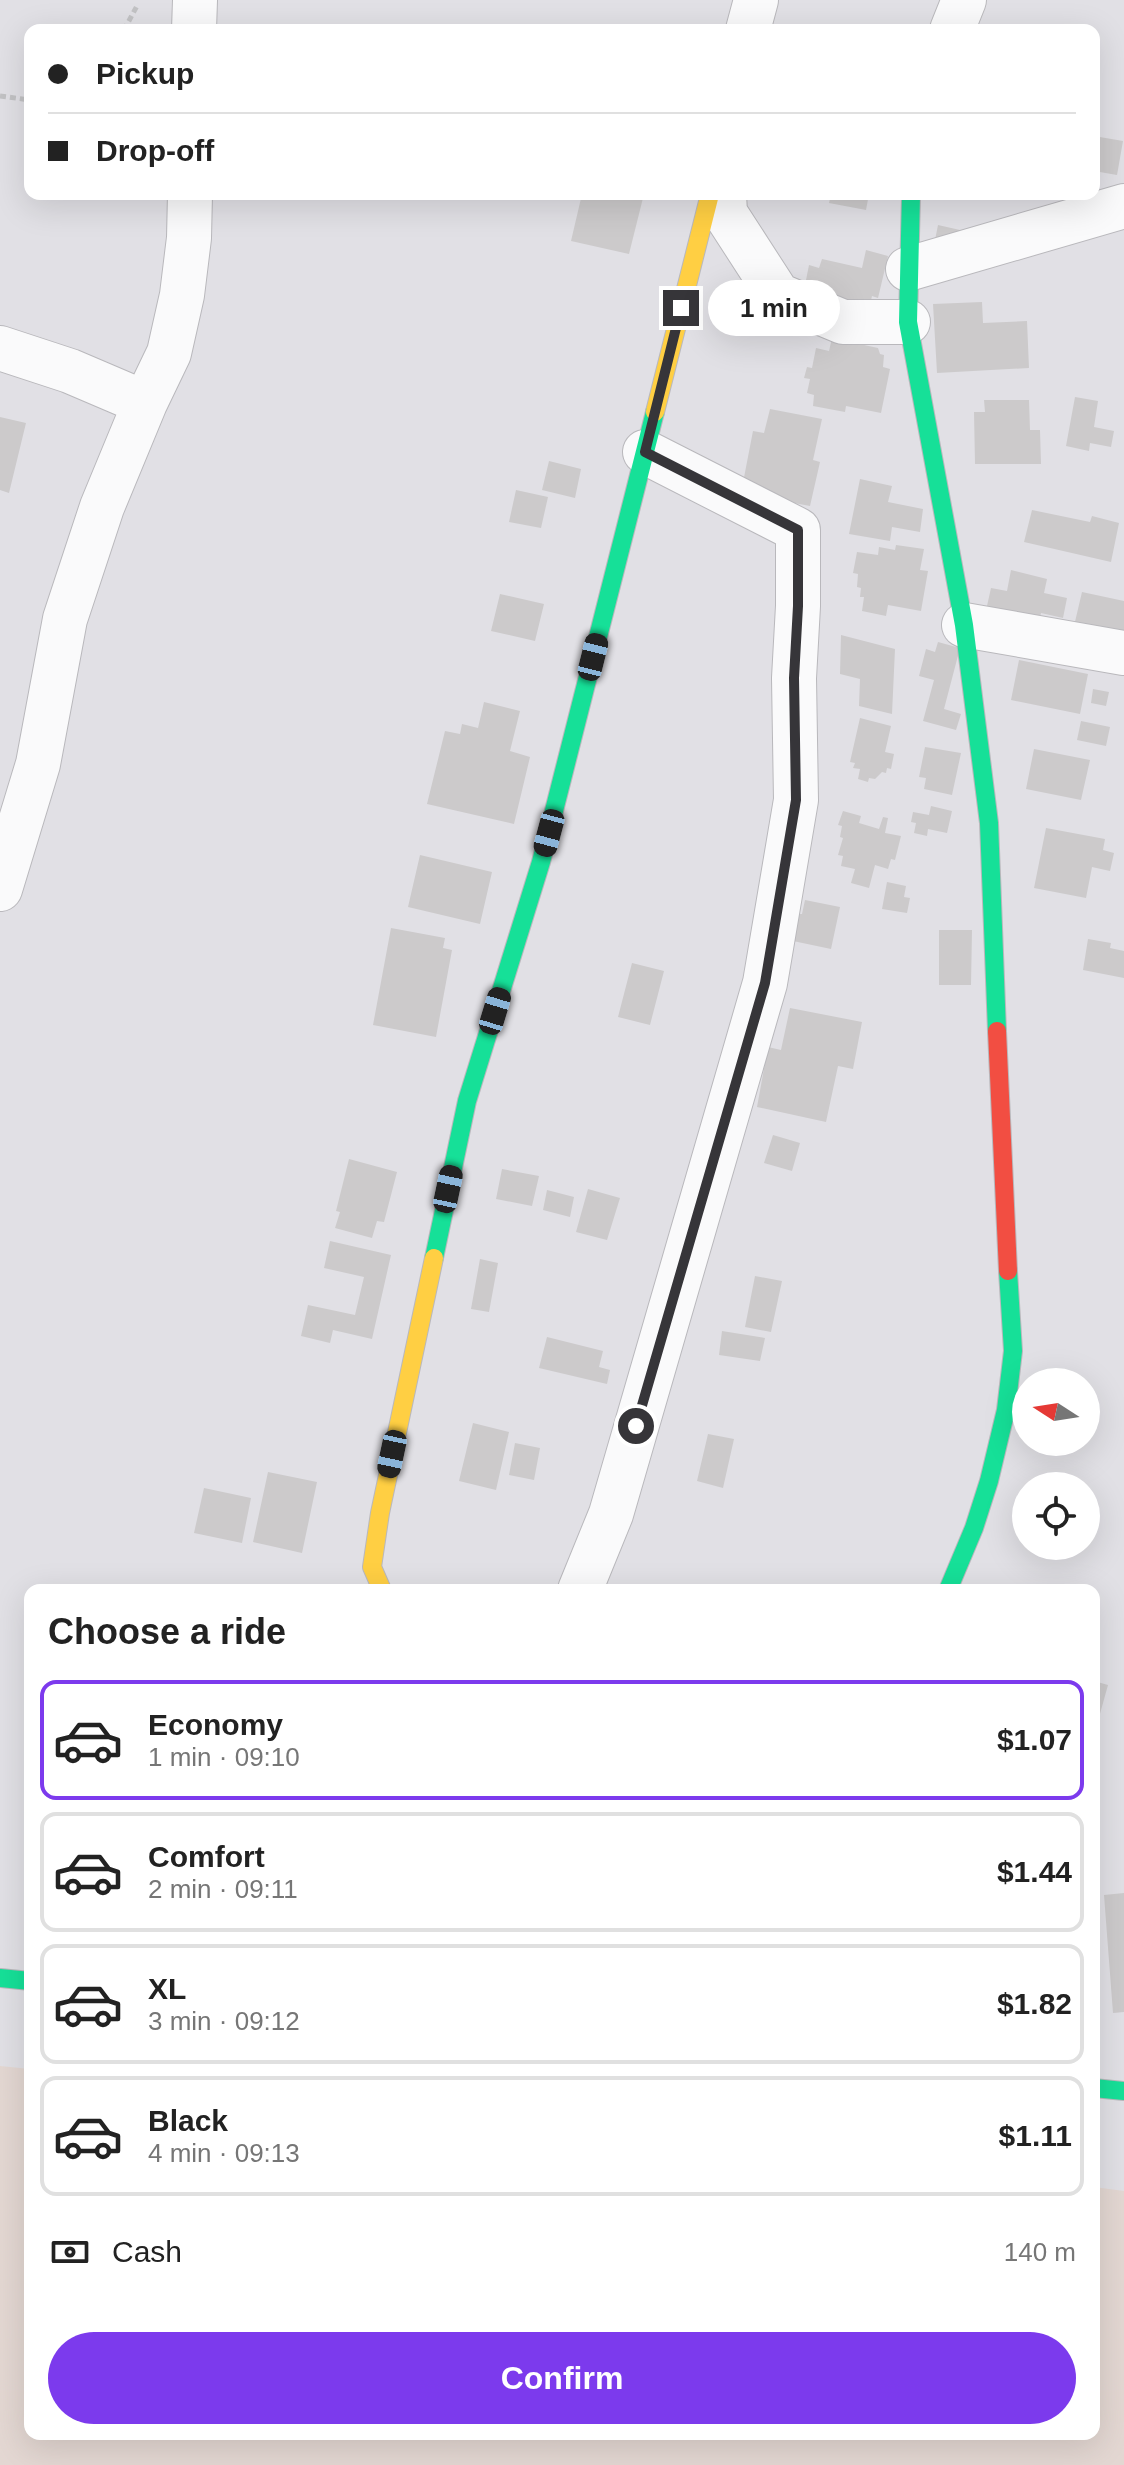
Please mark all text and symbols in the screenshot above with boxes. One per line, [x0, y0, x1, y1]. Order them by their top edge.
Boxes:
text: Pickup [96, 57, 194, 90]
text: Drop-off [96, 134, 214, 167]
callout: 1 min [709, 280, 841, 336]
route end [663, 290, 699, 326]
text: 1 min [740, 293, 808, 323]
car [576, 631, 610, 683]
car [531, 807, 567, 859]
car [477, 985, 513, 1037]
car [431, 1163, 465, 1215]
north arrow [1012, 1368, 1100, 1456]
map controls [1012, 1368, 1100, 1560]
route start [618, 1408, 654, 1444]
car [375, 1428, 409, 1480]
button: locate [1012, 1472, 1100, 1560]
text: Choose a ride [48, 1611, 286, 1652]
icon: car [52, 1704, 124, 1776]
text: Economy [148, 1708, 283, 1741]
text: $1.07 [997, 1723, 1072, 1756]
text: 1 min · 09:10 [148, 1742, 300, 1772]
icon: car [52, 1836, 124, 1908]
text: Comfort [148, 1840, 265, 1873]
text: $1.44 [997, 1855, 1072, 1888]
text: 2 min · 09:11 [148, 1874, 298, 1904]
icon: car [52, 1968, 124, 2040]
text: XL [148, 1972, 186, 2005]
text: $1.82 [997, 1987, 1072, 2020]
text: 3 min · 09:12 [148, 2006, 300, 2036]
icon: car [52, 2100, 124, 2172]
text: Black [148, 2104, 228, 2137]
text: $1.11 [999, 2119, 1072, 2152]
text: 4 min · 09:13 [148, 2138, 300, 2168]
icon: cash [48, 2230, 92, 2274]
text: Cash [112, 2235, 182, 2268]
text: 140 m [1004, 2237, 1076, 2267]
button: Confirm [48, 2332, 1076, 2424]

